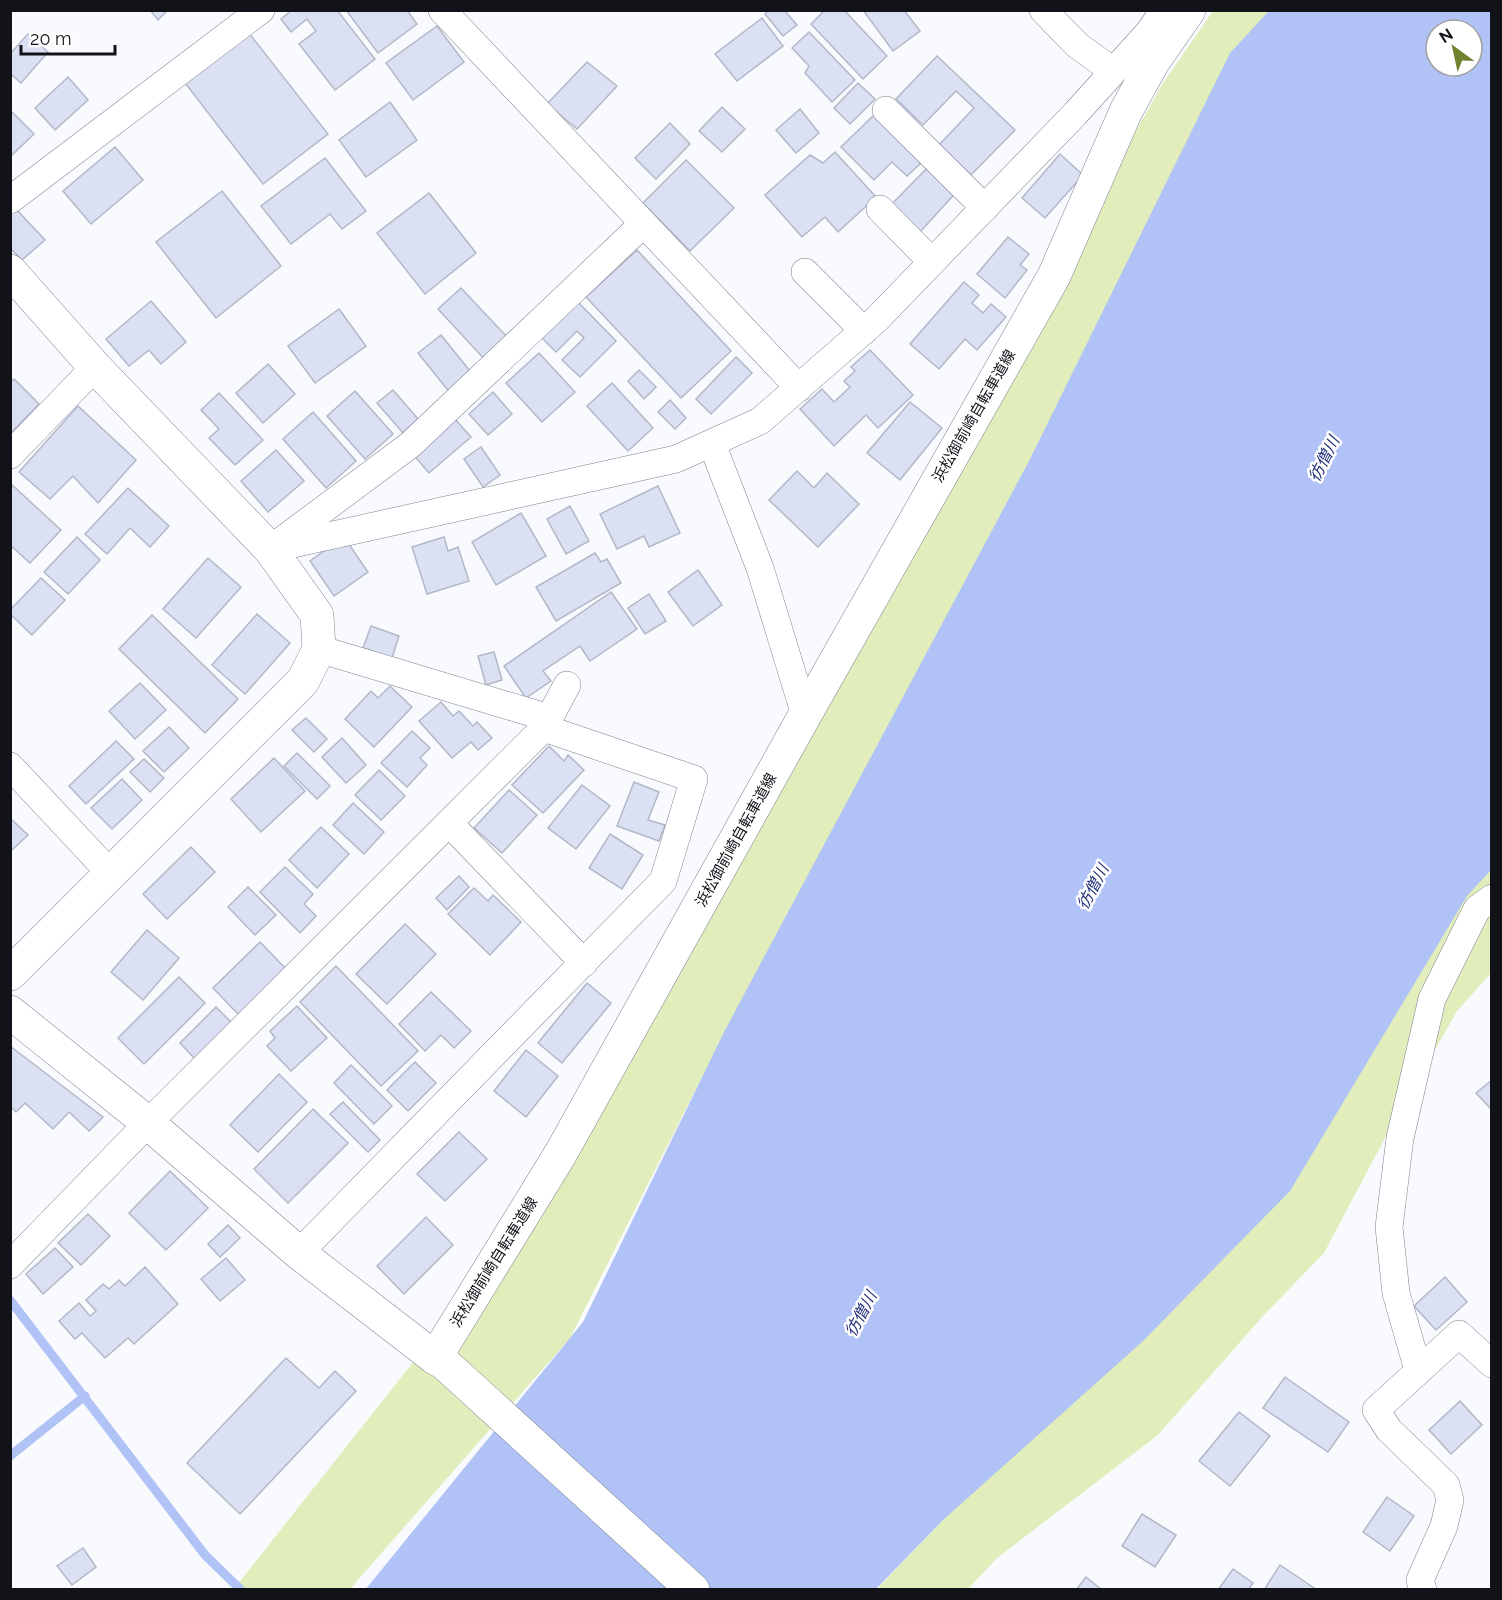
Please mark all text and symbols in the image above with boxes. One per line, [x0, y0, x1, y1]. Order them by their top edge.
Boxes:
scale bar [21, 18, 116, 56]
north arrow [1424, 18, 1484, 78]
text: N [1436, 25, 1456, 47]
text: 20 m [30, 28, 72, 49]
street label: 浜松御前崎自転車道線 [929, 347, 1019, 485]
water label: 彷僧川 [1305, 432, 1344, 485]
street label: 浜松御前崎自転車道線 [692, 770, 780, 910]
water label: 彷僧川 [1073, 860, 1114, 913]
street label: 浜松御前崎自転車道線 [447, 1194, 541, 1330]
water label: 彷僧川 [841, 1287, 882, 1340]

